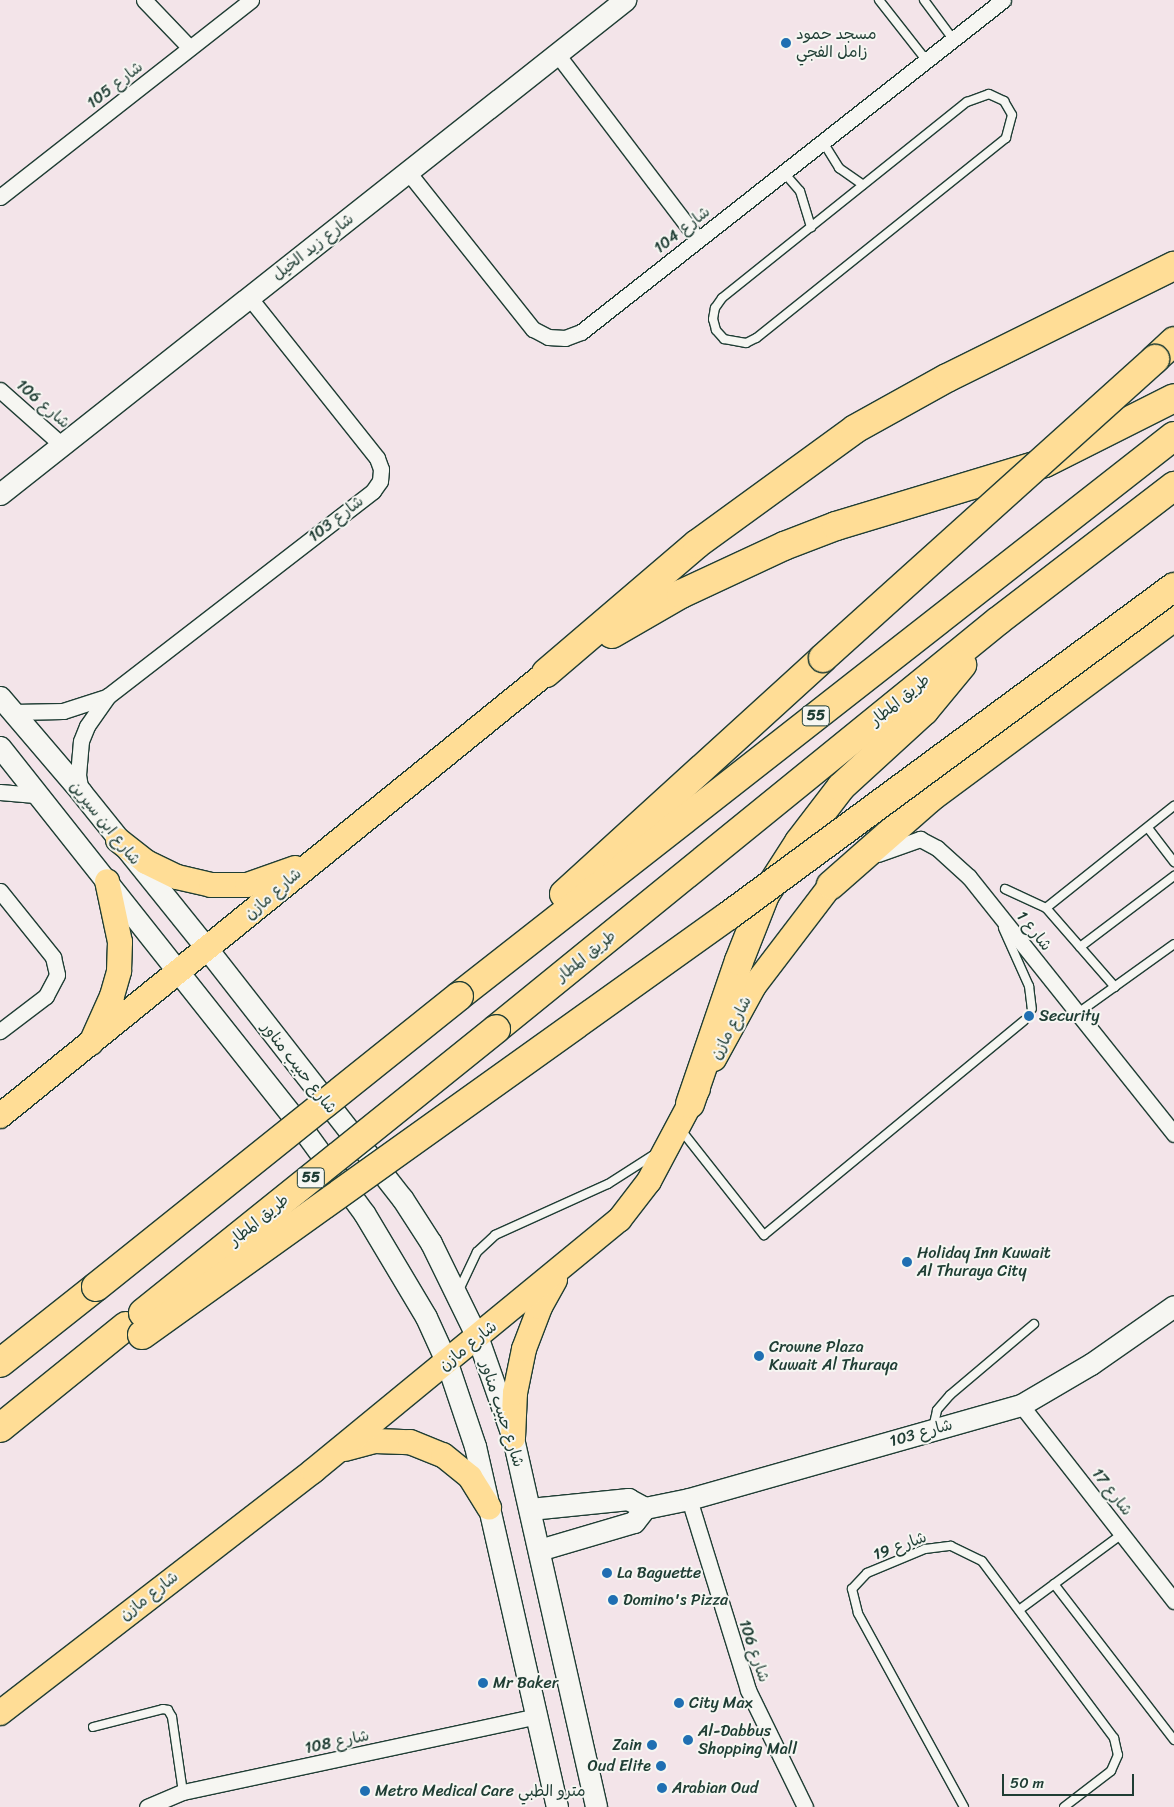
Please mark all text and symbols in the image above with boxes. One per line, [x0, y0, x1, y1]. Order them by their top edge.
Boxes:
place label: مسجد حمود زامل الفجي [796, 24, 877, 62]
marker: مسجد حمود زامل الفجي [780, 37, 792, 49]
street label: شارع 105 [83, 57, 147, 113]
street label: شارع 104 [650, 202, 714, 258]
street label: شارع زيد الخيل [269, 209, 357, 285]
street label: شارع 106 [12, 375, 74, 433]
street label: شارع 103 [305, 492, 367, 546]
street label: طريق المطار [866, 670, 934, 730]
road number: 55 [801, 704, 831, 728]
street label: شارع ابن سيرين [65, 777, 145, 869]
street label: شارع مازن [241, 864, 305, 924]
street label: شارع 1 [1012, 907, 1056, 955]
street label: طريق المطار [552, 926, 620, 986]
street label: شارع مازن [706, 993, 756, 1063]
place label: Security [1039, 1006, 1100, 1026]
marker: Security [1023, 1010, 1035, 1022]
street label: شارع حبيب مناور [257, 1018, 341, 1118]
road number: 55 [296, 1166, 326, 1190]
street label: طريق المطار [225, 1190, 293, 1250]
place label: Holiday Inn Kuwait Al Thuraya City [917, 1243, 1051, 1281]
marker: Holiday Inn Kuwait Al Thuraya City [901, 1256, 913, 1268]
street label: شارع مازن [435, 1317, 501, 1375]
place label: Crowne Plaza Kuwait Al Thuraya [769, 1337, 898, 1375]
marker: Crowne Plaza Kuwait Al Thuraya [753, 1350, 765, 1362]
street label: شارع حبيب مناور [476, 1358, 528, 1470]
street label: شارع 103 [887, 1415, 955, 1451]
street label: شارع 17 [1088, 1465, 1136, 1519]
street label: شارع 19 [871, 1527, 929, 1565]
place label: La Baguette [617, 1563, 701, 1583]
street label: شارع مازن [116, 1567, 182, 1625]
marker: La Baguette [601, 1567, 613, 1579]
place label: Domino's Pizza [623, 1590, 728, 1610]
marker: Domino's Pizza [607, 1594, 619, 1606]
street label: شارع 106 [734, 1617, 774, 1685]
place label: Mr Baker [493, 1673, 558, 1693]
marker: Mr Baker [477, 1677, 489, 1689]
place label: City Max [689, 1693, 752, 1713]
marker: City Max [673, 1697, 685, 1709]
place label: Al-Dabbus Shopping Mall [698, 1721, 797, 1759]
street label: شارع 108 [303, 1726, 371, 1758]
marker: Al-Dabbus Shopping Mall [682, 1734, 694, 1746]
place label: Zain [612, 1735, 642, 1755]
marker: Zain [646, 1739, 658, 1751]
place label: Oud Elite [586, 1756, 651, 1776]
marker: Oud Elite [655, 1760, 667, 1772]
scale bar [1004, 1764, 1136, 1796]
text: 50 m [1010, 1770, 1044, 1796]
place label: Arabian Oud [672, 1778, 758, 1798]
place label: Metro Medical Care مترو الطبي [375, 1781, 585, 1801]
marker: Arabian Oud [656, 1782, 668, 1794]
marker: Metro Medical Care مترو الطبي [359, 1785, 371, 1797]

